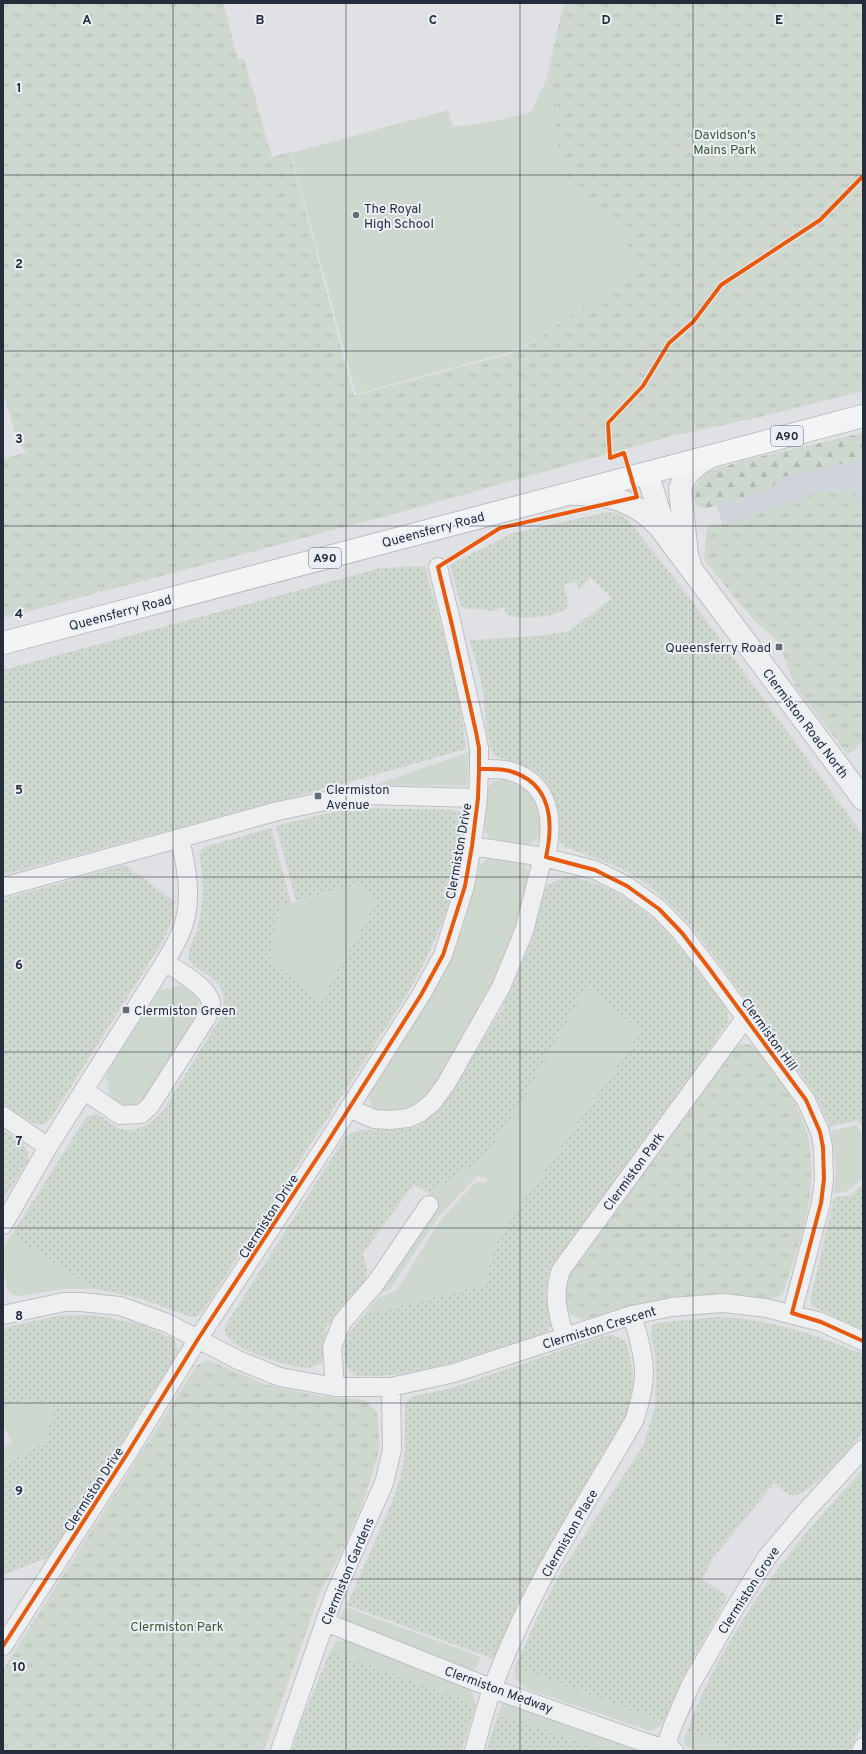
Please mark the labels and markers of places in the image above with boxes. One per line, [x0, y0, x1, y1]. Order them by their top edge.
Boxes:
place label: The Royal High School [364, 202, 434, 233]
marker: The Royal High School [351, 210, 361, 220]
place label: Queensferry Road [665, 641, 771, 657]
marker: Queensferry Road [774, 642, 784, 652]
place label: Clermiston Avenue [326, 783, 390, 814]
marker: Clermiston Avenue [313, 791, 323, 801]
place label: Clermiston Green [134, 1004, 236, 1020]
marker: Clermiston Green [121, 1005, 131, 1015]

